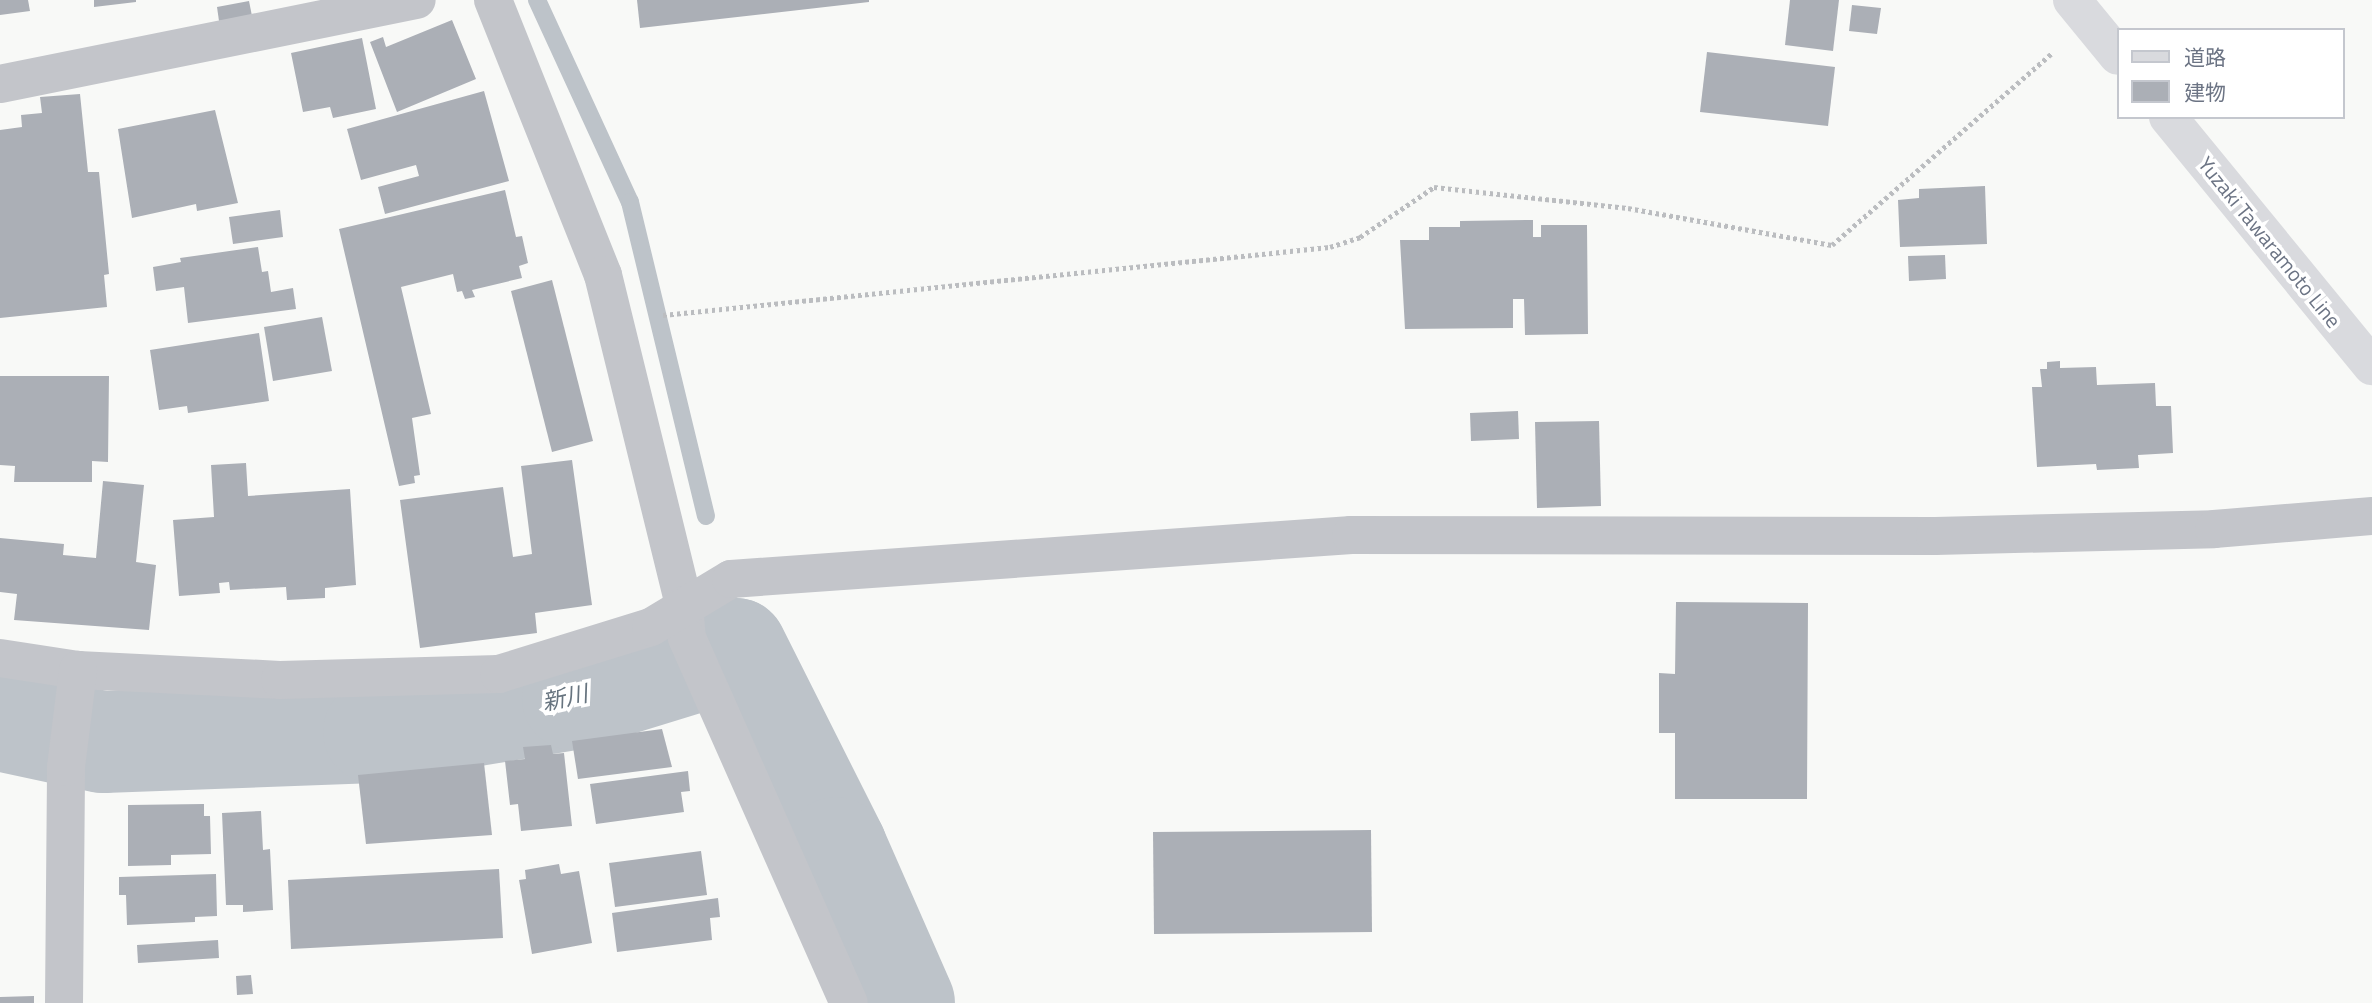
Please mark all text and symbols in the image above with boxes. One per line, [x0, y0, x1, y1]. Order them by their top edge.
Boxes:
legend [2116, 28, 2344, 119]
text: 道路 [2184, 41, 2226, 73]
text: 建物 [2184, 76, 2226, 108]
street label: Yuzaki Tawaramoto Line [2193, 151, 2347, 333]
water label: 新川 [540, 680, 590, 716]

